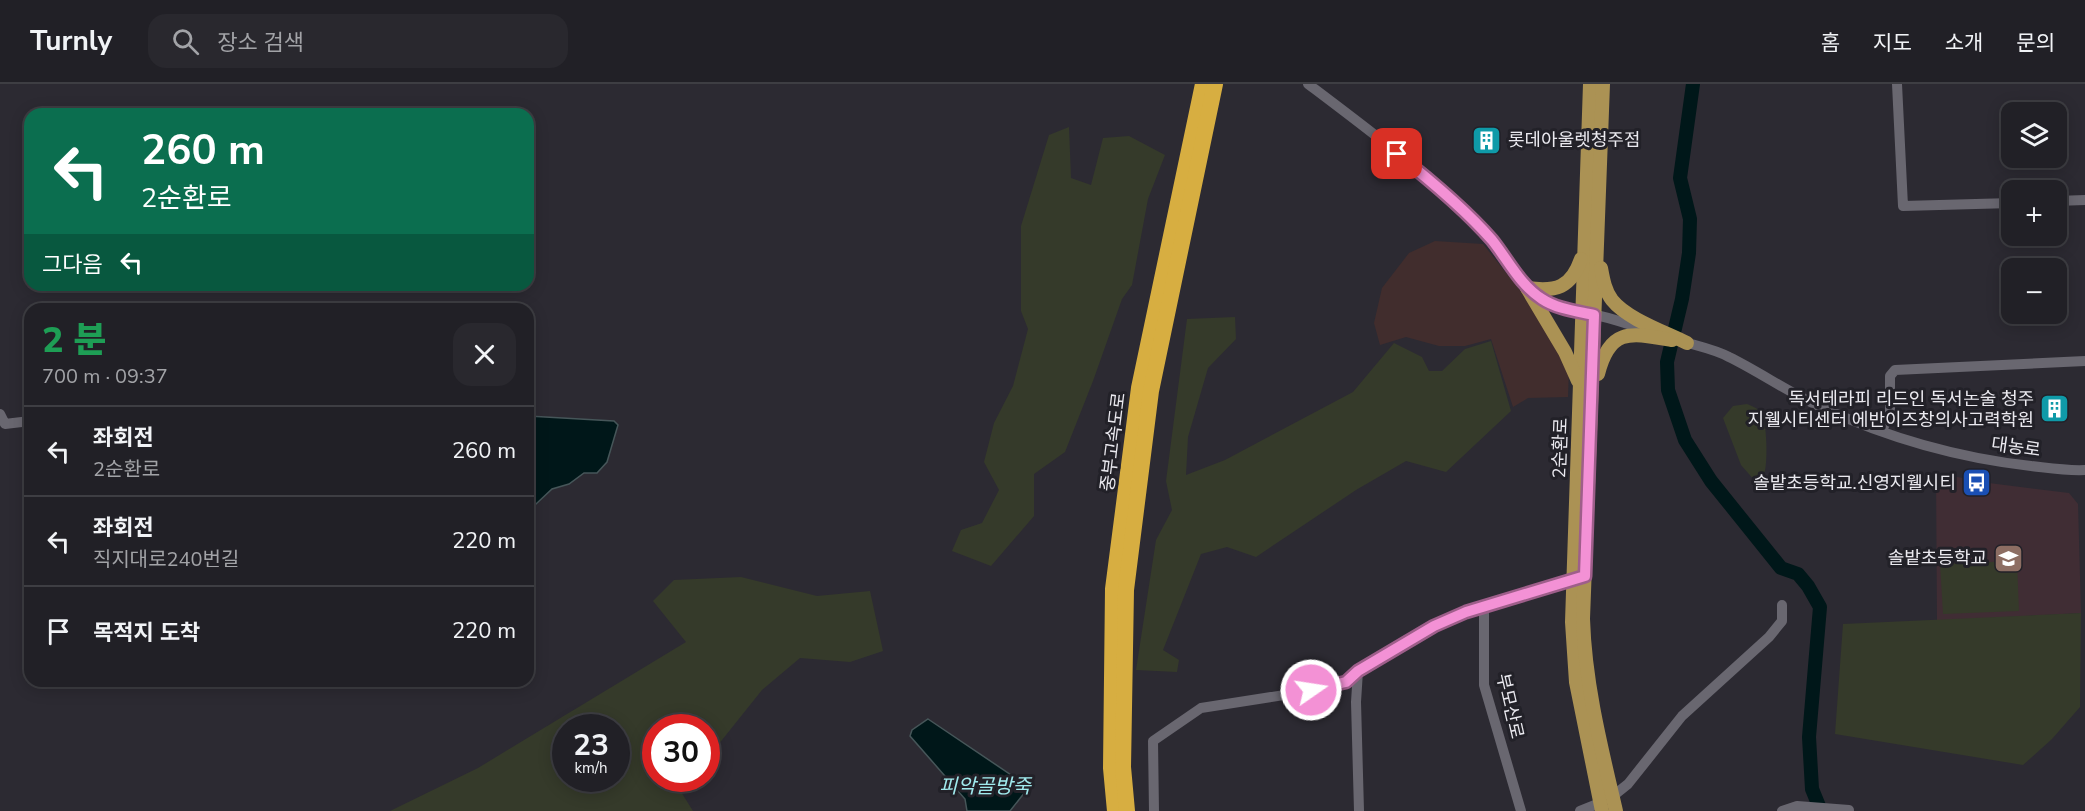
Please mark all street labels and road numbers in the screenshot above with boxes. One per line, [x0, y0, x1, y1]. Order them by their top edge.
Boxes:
street label: 중부고속도로 [1095, 391, 1131, 493]
street label: 2순환로 [1547, 417, 1573, 479]
street label: 대농로 [1990, 432, 2042, 462]
street label: 부모산로 [1491, 671, 1529, 741]

